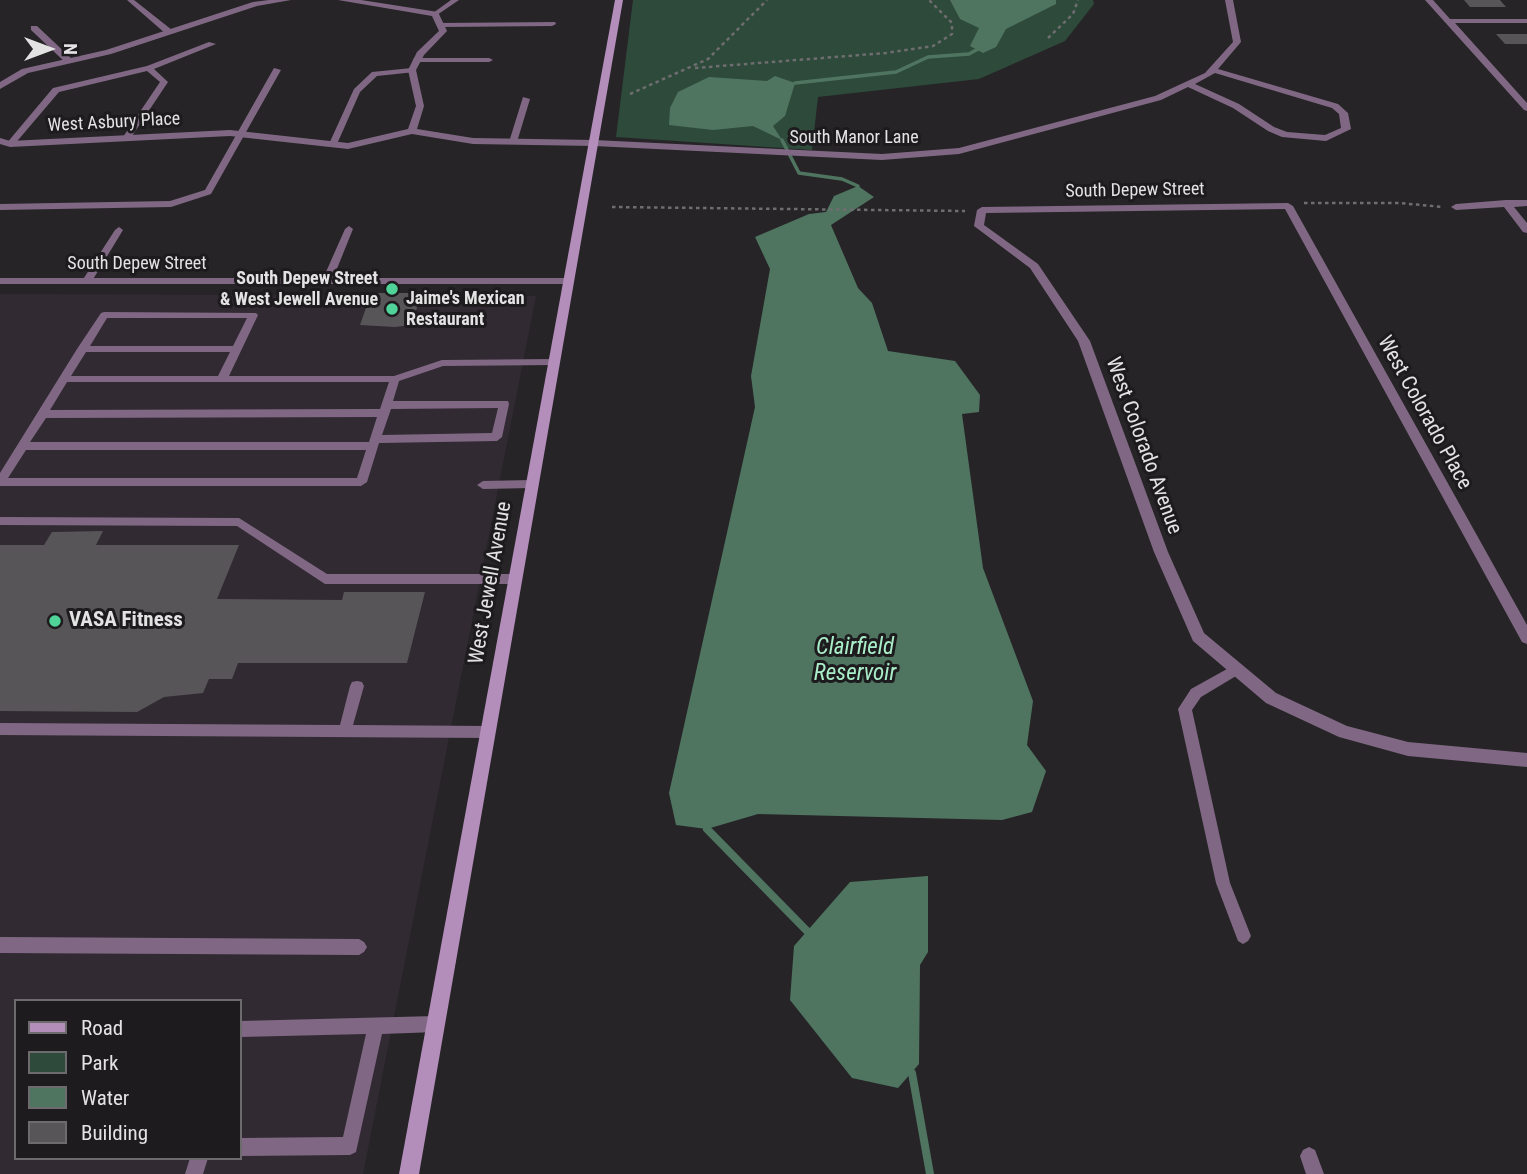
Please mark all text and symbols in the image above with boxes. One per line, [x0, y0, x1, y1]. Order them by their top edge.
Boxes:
north arrow [14, 14, 84, 84]
text: N [59, 43, 82, 55]
street label: West Asbury Place [47, 109, 181, 137]
street label: South Manor Lane [789, 127, 919, 149]
street label: South Depew Street [1065, 179, 1205, 203]
street label: South Depew Street [67, 253, 207, 275]
place label: South Depew Street & West Jewell Avenue [220, 268, 378, 310]
marker: South Depew Street & West Jewell Avenue [384, 281, 400, 297]
place label: Jaime's Mexican Restaurant [406, 288, 525, 330]
marker: Jaime's Mexican Restaurant [384, 301, 400, 317]
street label: West Colorado Place [1371, 332, 1477, 494]
street label: West Colorado Avenue [1099, 354, 1187, 538]
street label: West Jewell Avenue [464, 500, 518, 666]
place label: VASA Fitness [69, 608, 183, 634]
marker: VASA Fitness [47, 613, 63, 629]
water label: Clairfield Reservoir [814, 634, 896, 688]
legend [14, 999, 242, 1160]
text: Road [81, 1016, 123, 1040]
text: Park [81, 1051, 118, 1075]
text: Water [81, 1086, 129, 1110]
text: Building [81, 1121, 148, 1145]

